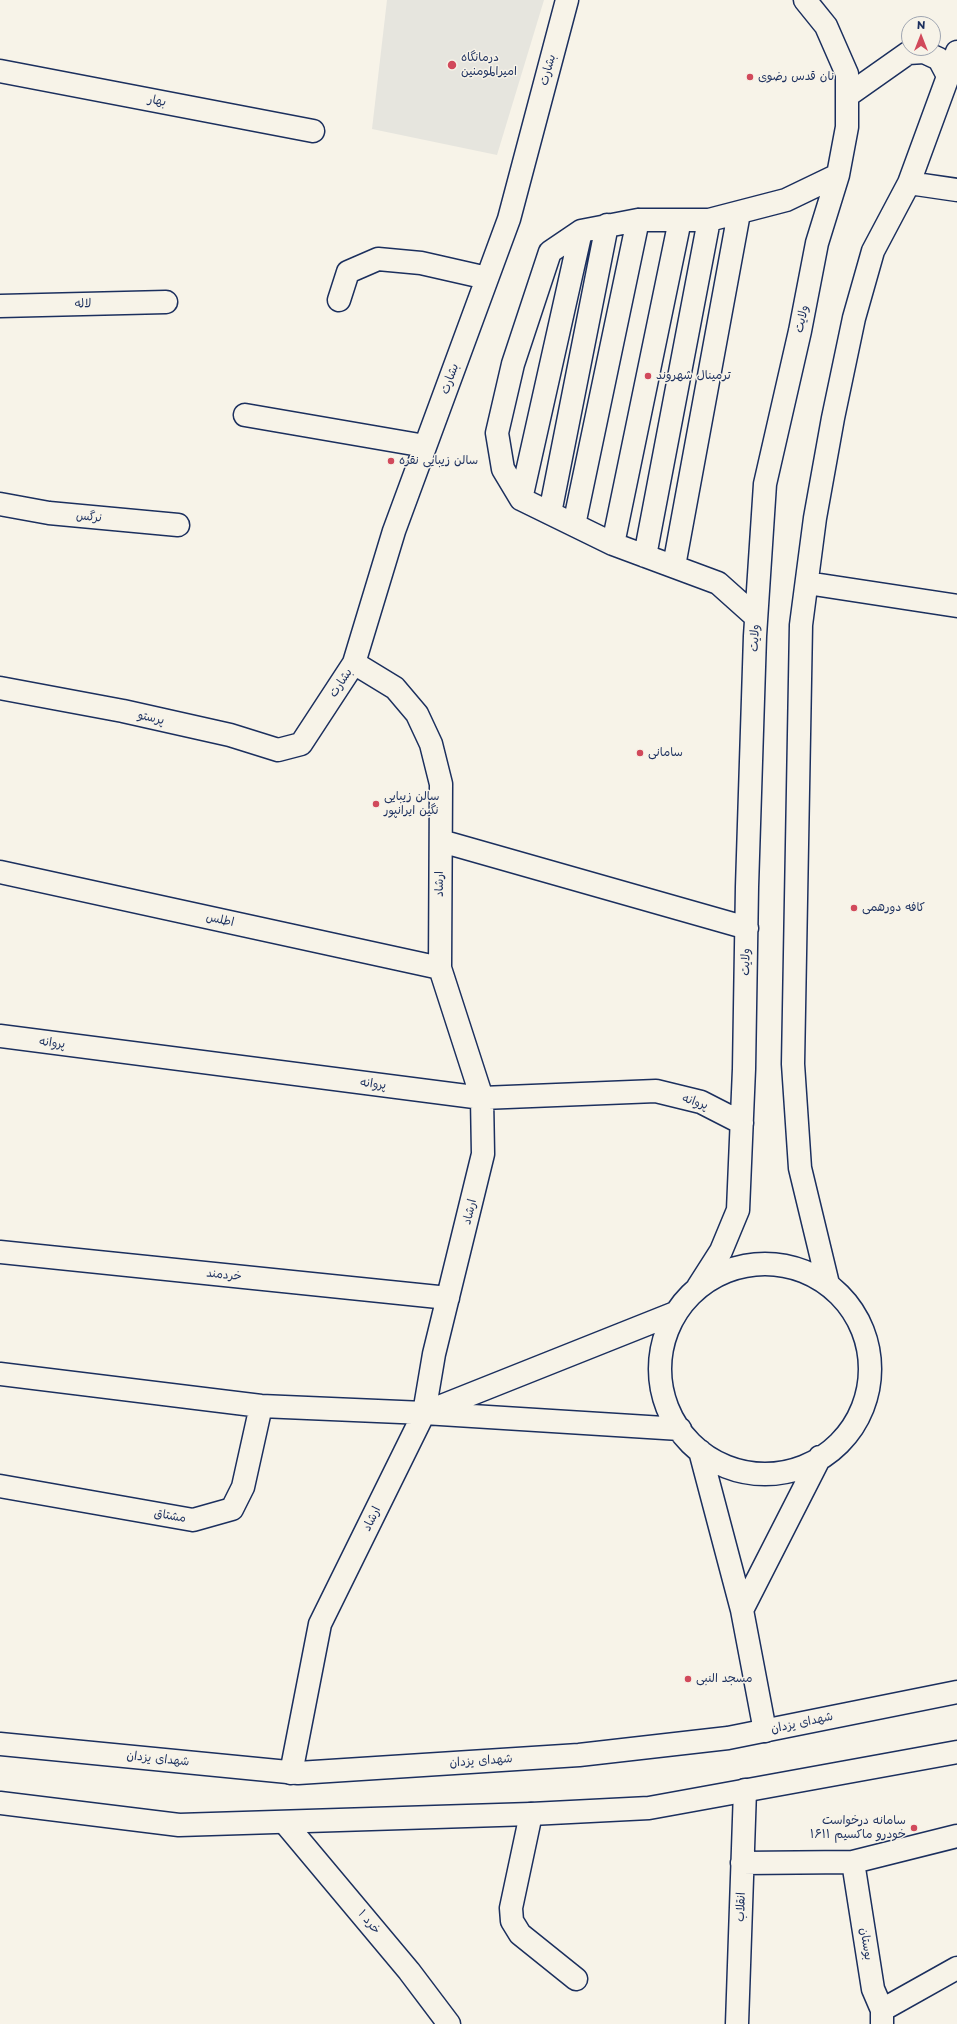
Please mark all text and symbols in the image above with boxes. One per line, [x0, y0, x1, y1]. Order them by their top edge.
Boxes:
north arrow [901, 16, 941, 56]
text: N [917, 16, 925, 33]
place label: درمانگاه امیرالمومنین [461, 51, 517, 79]
street label: بشارت [537, 53, 559, 87]
marker: درمانگاه امیرالمومنین [446, 59, 458, 71]
place label: نان قدس رضوی [758, 70, 834, 84]
marker: نان قدس رضوی [745, 72, 755, 82]
street label: بهار [147, 92, 167, 110]
street label: لاله [74, 297, 92, 311]
street label: ولایت [792, 304, 812, 334]
street label: بشارت [438, 362, 462, 396]
place label: ترمینال شهروند [656, 369, 731, 383]
marker: ترمینال شهروند [643, 371, 653, 381]
place label: سالن زیبایی نقره [399, 454, 478, 468]
marker: سالن زیبایی نقره [386, 456, 396, 466]
street label: نرگس [75, 508, 103, 526]
street label: ولایت [747, 624, 763, 652]
street label: بشارت [326, 666, 356, 700]
street label: پرستو [136, 708, 166, 728]
place label: سامانی [648, 746, 683, 760]
marker: سامانی [635, 748, 645, 758]
place label: سالن زیبایی نگین ایرانپور [384, 790, 439, 818]
marker: سالن زیبایی نگین ایرانپور [371, 799, 381, 809]
street label: ارشاد [433, 871, 447, 897]
place label: کافه دورهمی [862, 901, 925, 915]
marker: کافه دورهمی [849, 903, 859, 913]
street label: اطلس [205, 910, 235, 930]
street label: ولایت [739, 948, 753, 976]
street label: پروانه [38, 1034, 66, 1052]
street label: پروانه [359, 1075, 387, 1093]
street label: پروانه [680, 1091, 710, 1113]
street label: ارشاد [460, 1198, 480, 1226]
street label: خردمند [206, 1266, 242, 1284]
street label: ارشاد [360, 1504, 384, 1534]
street label: مشتاق [153, 1506, 187, 1526]
place label: مسجد النبی [696, 1672, 753, 1686]
marker: مسجد النبی [683, 1674, 693, 1684]
street label: شهدای یزدان [770, 1709, 834, 1737]
street label: شهدای یزدان [126, 1749, 190, 1769]
street label: شهدای یزدان [449, 1752, 513, 1770]
place label: سامانه درخواست خودرو ماکسیم ۱۶۱۱ [810, 1814, 906, 1842]
marker: سامانه درخواست خودرو ماکسیم ۱۶۱۱ [909, 1823, 919, 1833]
street label: انقلاب [733, 1892, 749, 1922]
street label: خرد ۱ [355, 1907, 383, 1937]
street label: بوستان [856, 1927, 876, 1961]

